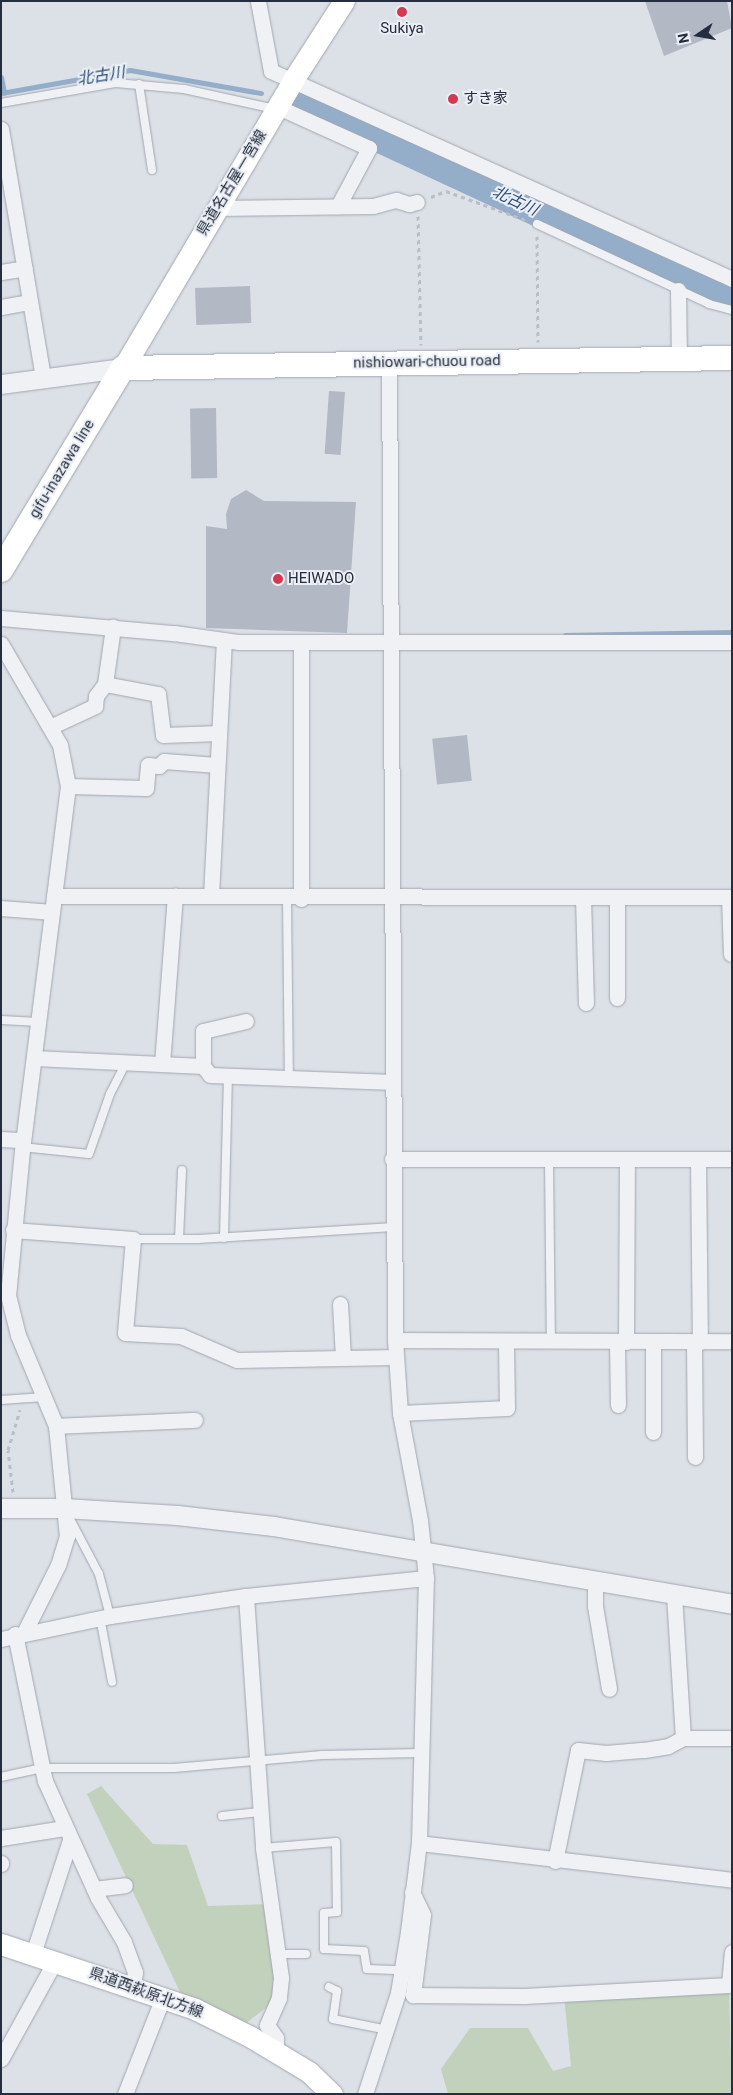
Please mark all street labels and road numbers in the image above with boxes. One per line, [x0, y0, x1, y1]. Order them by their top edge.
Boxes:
street label: 県道名古屋一宮線 [193, 127, 271, 239]
street label: nishiowari-chuou road [353, 352, 501, 372]
street label: gifu-inazawa line [25, 416, 99, 522]
street label: 県道西萩原北方線 [87, 1964, 205, 2022]

